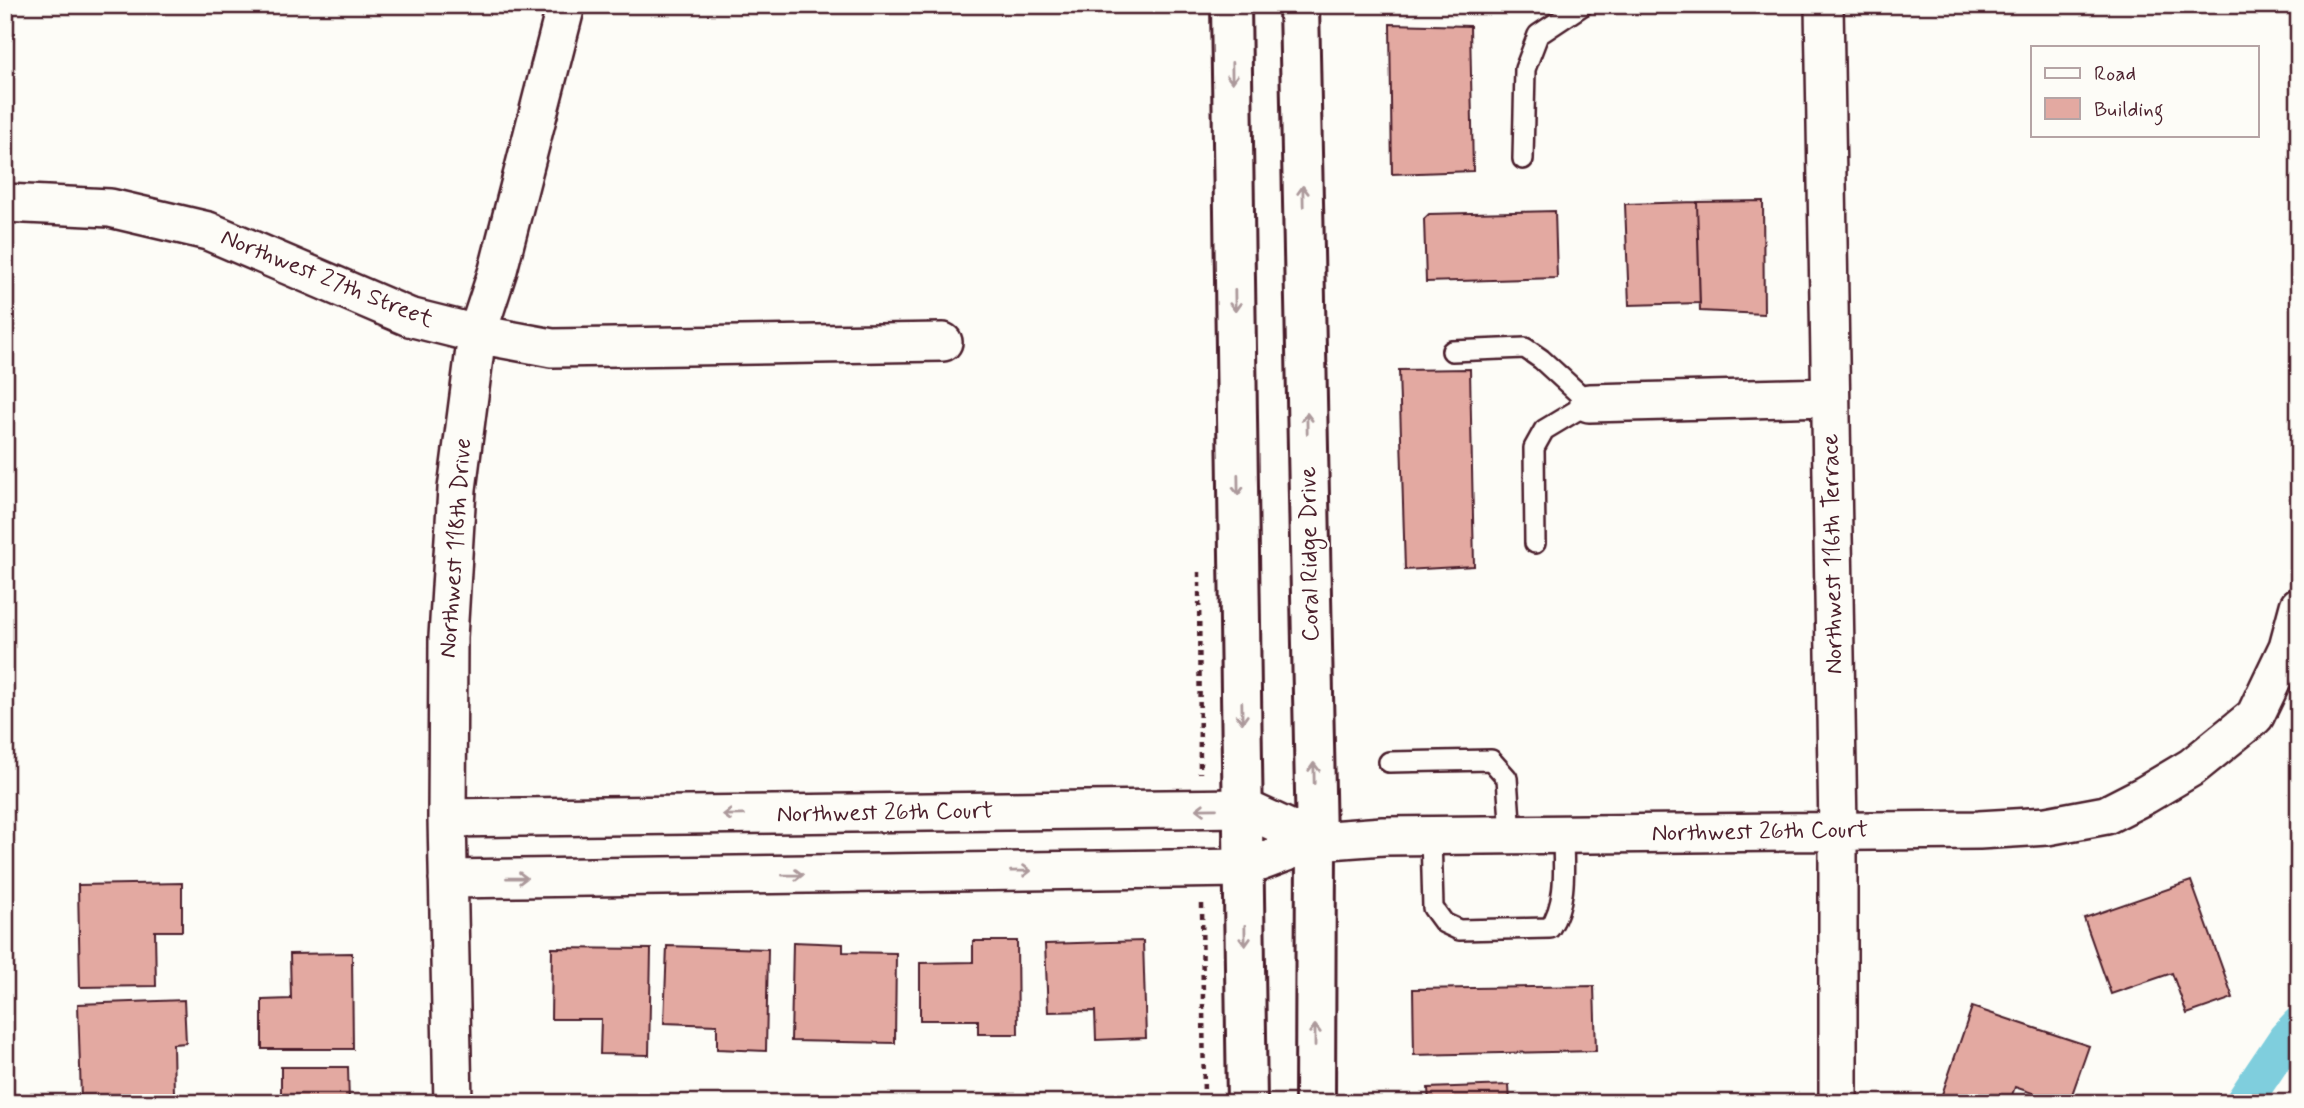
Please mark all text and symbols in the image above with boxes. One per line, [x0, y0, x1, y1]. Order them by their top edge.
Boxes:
legend [2031, 46, 2258, 136]
text: Road [2094, 60, 2136, 88]
one-way arrow [1225, 62, 1239, 85]
text: Building [2094, 96, 2164, 126]
one-way arrow [1296, 184, 1309, 207]
street label: Northwest 27th Street [216, 222, 438, 336]
one-way arrow [1228, 289, 1242, 312]
one-way arrow [1300, 412, 1314, 435]
street label: Northwest 116th Terrace [1815, 433, 1851, 675]
street label: Northwest 118th Drive [433, 437, 479, 659]
street label: Coral Ridge Drive [1293, 466, 1329, 642]
one-way arrow [1231, 473, 1245, 496]
one-way arrow [1235, 701, 1249, 724]
one-way arrow [1307, 762, 1321, 785]
street label: Northwest 26th Court [776, 796, 994, 830]
one-way arrow [1195, 802, 1218, 815]
one-way arrow [722, 808, 745, 822]
street label: Northwest 26th Court [1651, 815, 1869, 849]
one-way arrow [1009, 865, 1032, 878]
one-way arrow [781, 868, 804, 881]
one-way arrow [505, 872, 528, 885]
one-way arrow [1238, 924, 1252, 947]
one-way arrow [1308, 1023, 1322, 1046]

